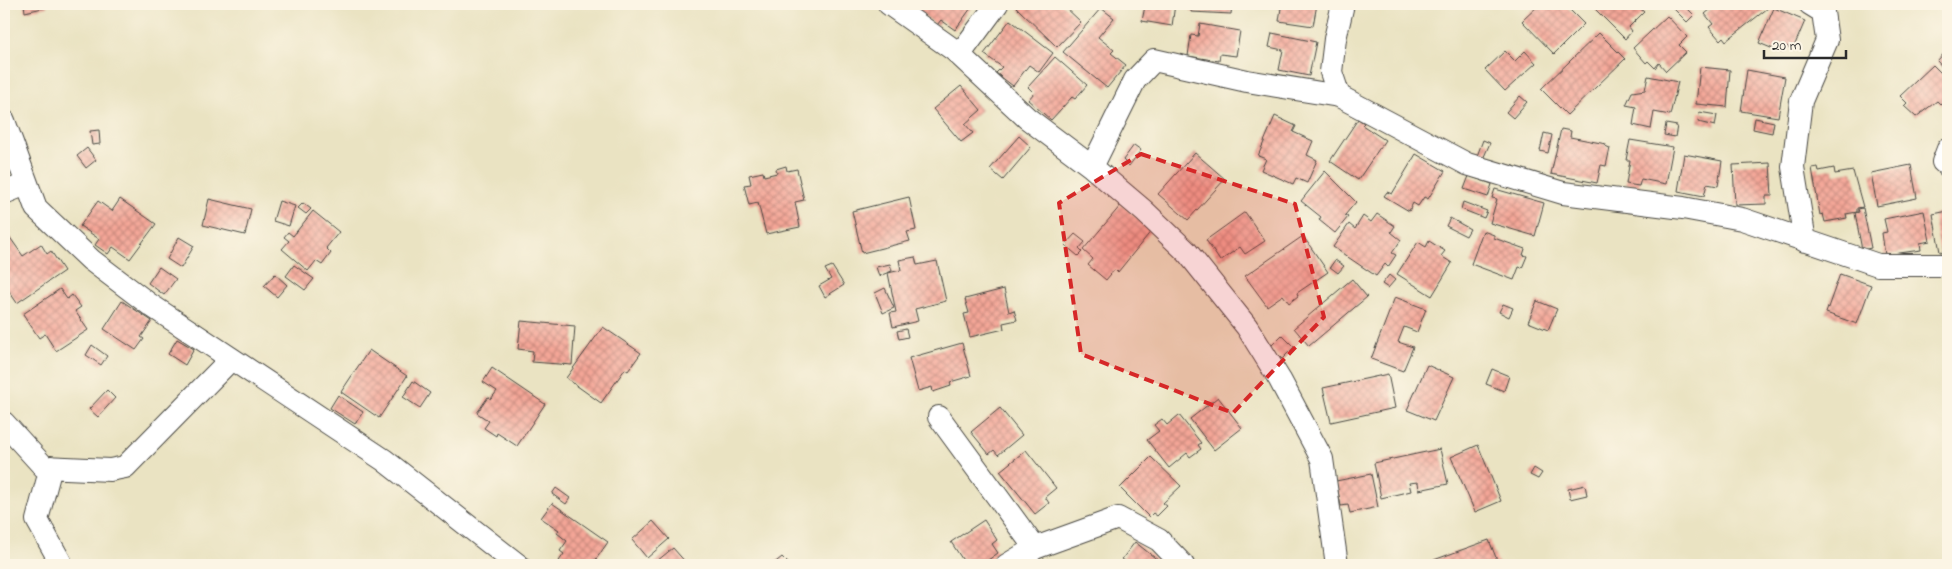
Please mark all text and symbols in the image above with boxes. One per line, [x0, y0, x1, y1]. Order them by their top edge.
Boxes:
scale bar [1764, 28, 1847, 60]
text: 20 m [1772, 35, 1802, 57]

